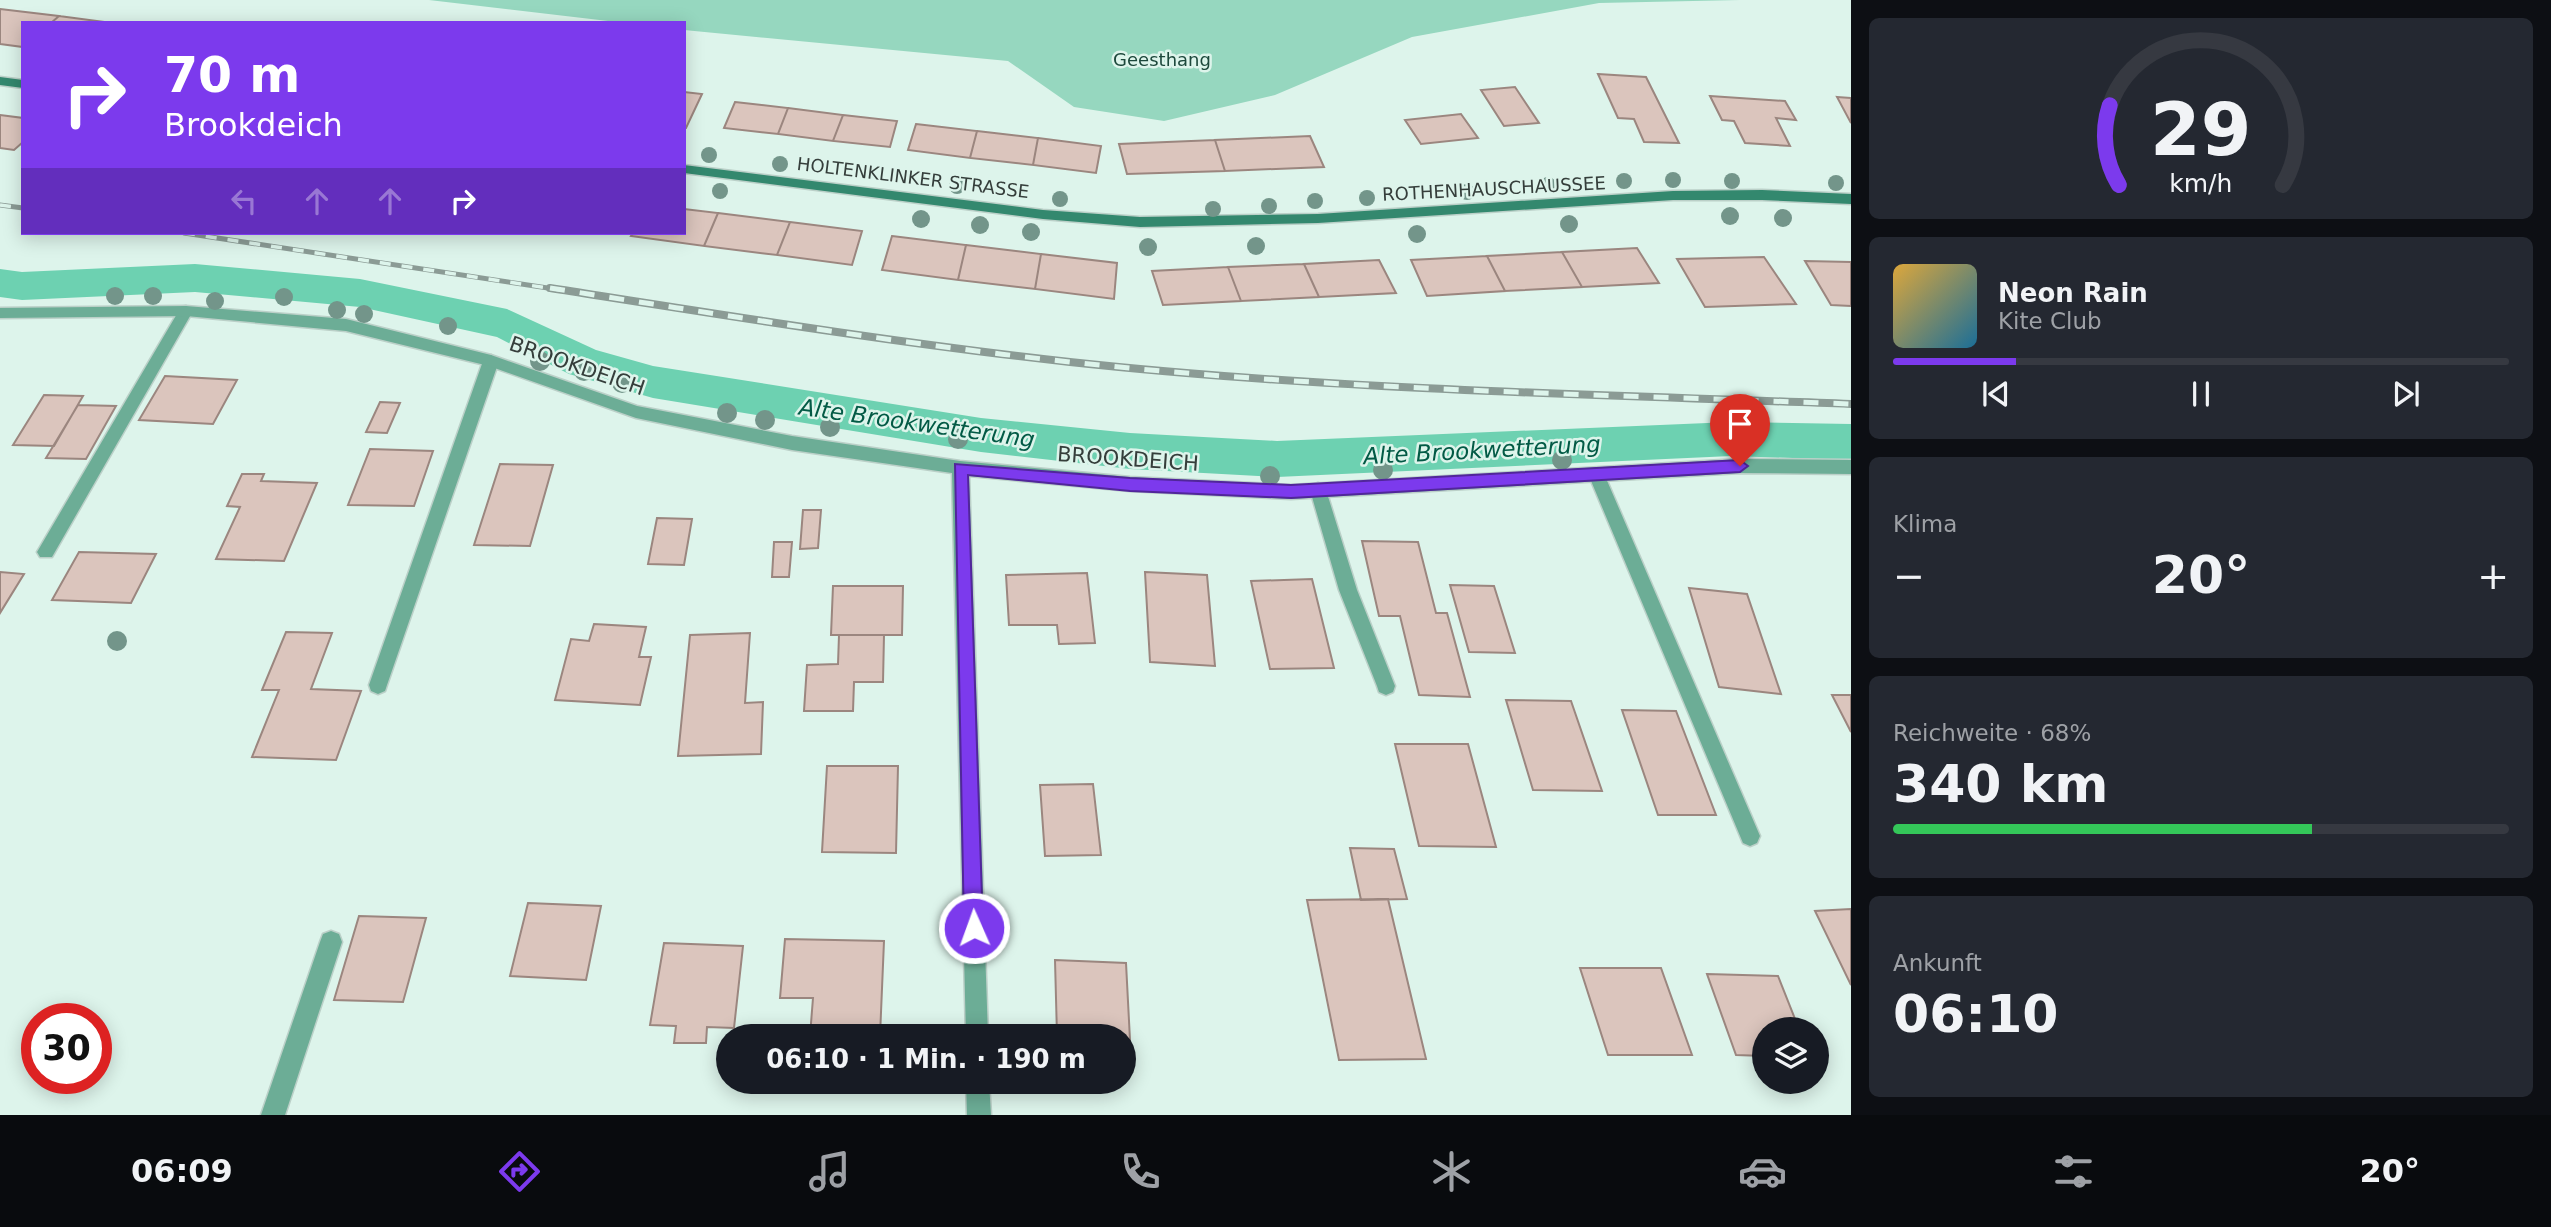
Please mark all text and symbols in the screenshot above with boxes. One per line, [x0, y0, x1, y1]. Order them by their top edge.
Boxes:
text: 70 m [164, 47, 300, 104]
icon: right [49, 49, 140, 140]
park label: Geesthang [1113, 49, 1211, 70]
text: 29 [2150, 87, 2252, 172]
text: Brookdeich [164, 106, 343, 144]
street label: HOLTENKLINKER STRASSE [796, 153, 1030, 202]
text: km/h [2169, 169, 2233, 198]
street label: ROTHENHAUSCHAUSSEE [1382, 172, 1606, 205]
icon: left [225, 182, 263, 220]
icon: ahead [298, 182, 336, 220]
icon: ahead [371, 182, 409, 220]
icon: right [444, 182, 482, 220]
text: Neon Rain [1998, 278, 2148, 308]
text: Kite Club [1998, 308, 2102, 334]
street label: BROOKDEICH [506, 332, 648, 400]
icon: previous [1977, 375, 2015, 413]
icon: pause [2182, 375, 2220, 413]
icon: next [2387, 375, 2425, 413]
water label: Alte Brookwetterung [796, 393, 1036, 452]
pin [1710, 394, 1770, 466]
icon: arrive [1721, 405, 1759, 443]
water label: Alte Brookwetterung [1361, 431, 1601, 469]
street label: BROOKDEICH [1056, 442, 1200, 476]
text: Klima [1893, 511, 1957, 537]
text: 20° [2152, 545, 2250, 605]
text: − [1893, 554, 1925, 598]
text: + [2477, 554, 2509, 598]
text: Reichweite · 68% [1893, 720, 2091, 746]
text: 340 km [1893, 754, 2108, 814]
position arrow [937, 891, 1011, 965]
text: Ankunft [1893, 950, 1982, 976]
text: 06:10 [1893, 984, 2059, 1044]
speed limit sign: 30 [21, 1003, 112, 1094]
map controls [1752, 1017, 1829, 1094]
button: layers [1752, 1017, 1829, 1094]
text: 06:10 · 1 Min. · 190 m [766, 1044, 1086, 1074]
icon: directions [495, 1147, 544, 1196]
icon: music [805, 1147, 854, 1196]
icon: phone [1116, 1147, 1165, 1196]
icon: climate [1427, 1147, 1476, 1196]
icon: car [1738, 1147, 1787, 1196]
icon: filters [2049, 1147, 2098, 1196]
text: 06:09 [131, 1152, 233, 1190]
text: 20° [2359, 1152, 2420, 1190]

